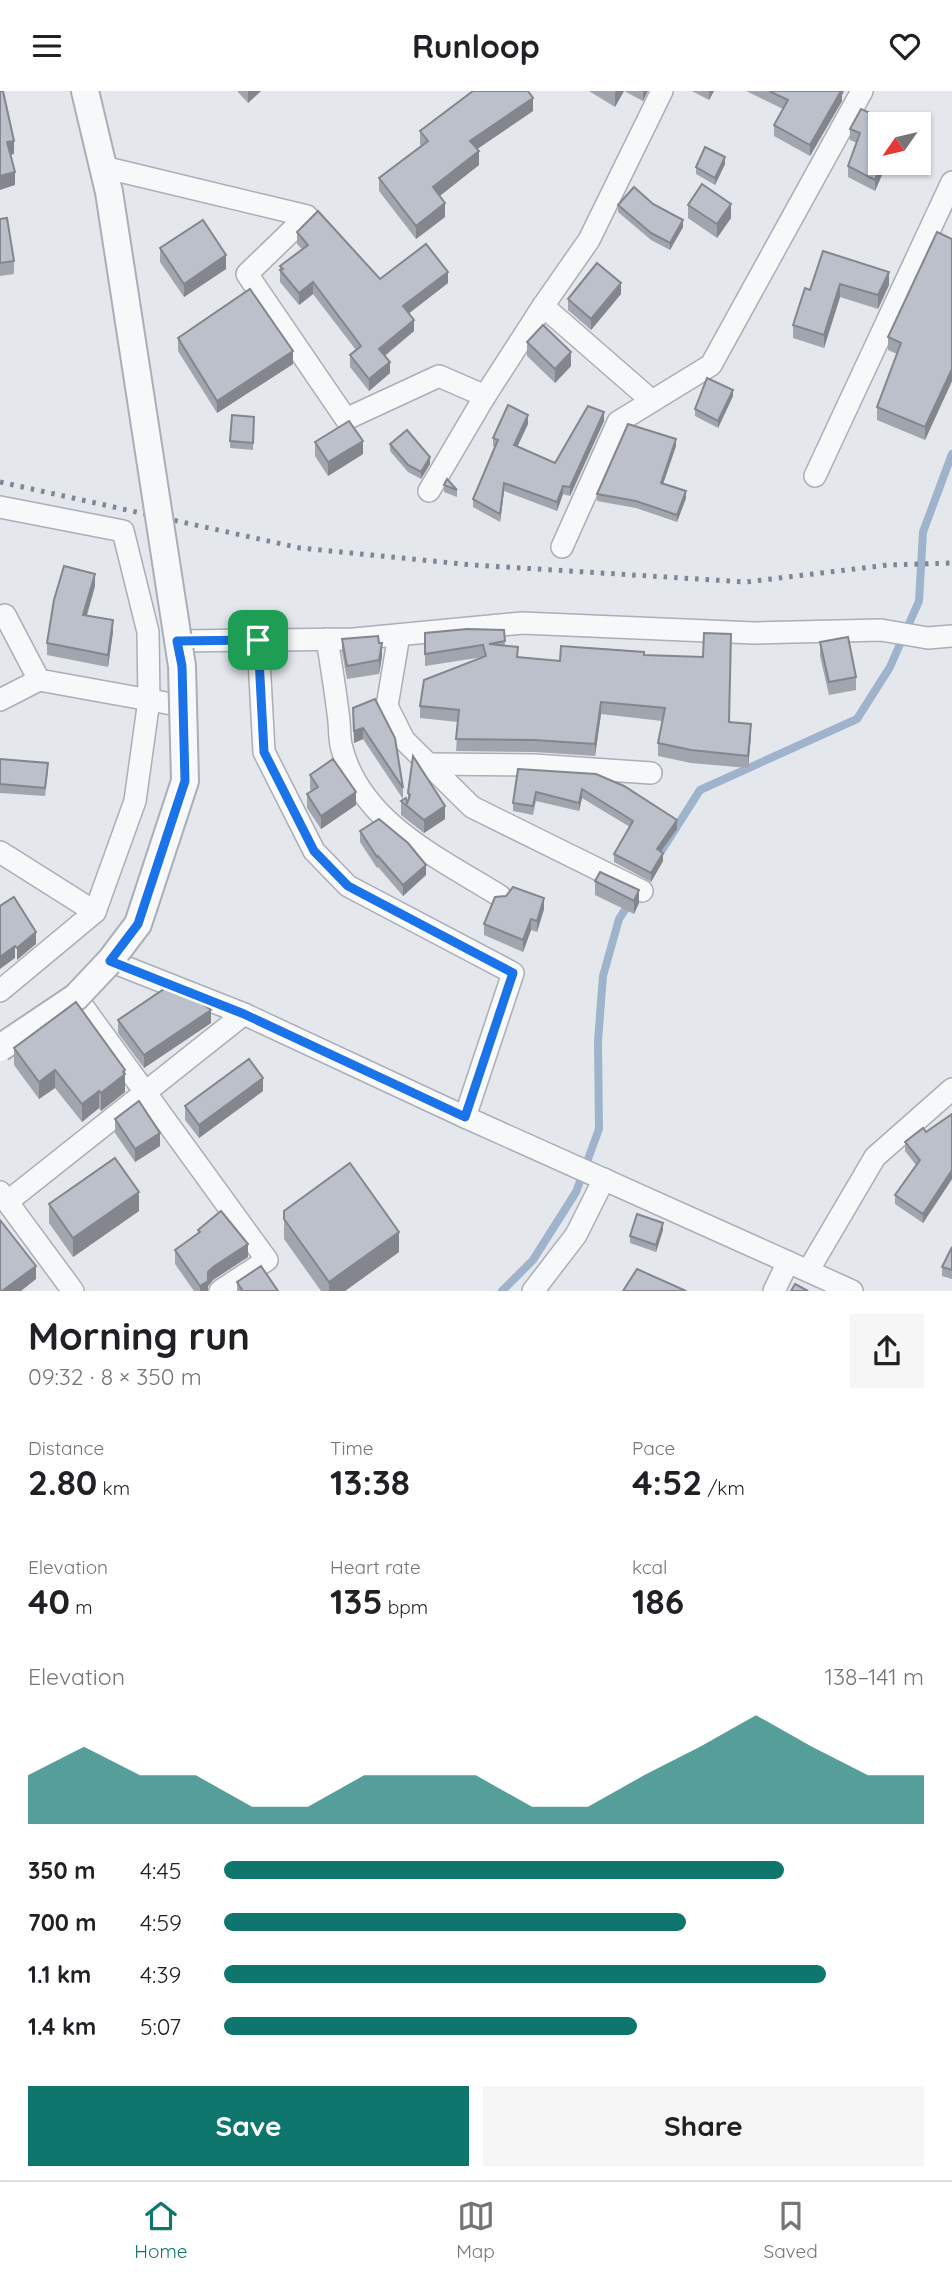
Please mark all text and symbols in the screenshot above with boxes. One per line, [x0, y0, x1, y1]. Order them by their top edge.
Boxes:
text: Runloop [412, 26, 540, 66]
icon: menu [28, 27, 66, 65]
icon: heart [886, 27, 924, 65]
north arrow [868, 112, 931, 175]
map controls [868, 112, 931, 175]
pin [228, 610, 288, 670]
icon: arrive [239, 621, 277, 659]
text: Morning run [28, 1312, 250, 1360]
button: share [850, 1314, 924, 1388]
text: 09:32 · 8 × 350 m [28, 1362, 202, 1391]
text: Distance [28, 1436, 104, 1460]
text: Time [330, 1436, 374, 1460]
text: Pace [632, 1436, 675, 1460]
text: 2.80 [28, 1460, 97, 1504]
text: 13:38 [330, 1460, 410, 1504]
text: 4:52 [632, 1460, 702, 1504]
text: km [97, 1476, 130, 1500]
text: /km [702, 1476, 745, 1500]
text: Elevation [28, 1555, 108, 1579]
text: Heart rate [330, 1555, 421, 1579]
text: kcal [632, 1555, 667, 1579]
text: 40 [28, 1579, 70, 1623]
text: 135 [330, 1579, 383, 1623]
text: 186 [632, 1579, 684, 1623]
text: m [70, 1595, 93, 1619]
text: bpm [383, 1595, 428, 1619]
text: Elevation [28, 1662, 125, 1691]
text: 138–141 m [825, 1662, 924, 1691]
text: 350 m [28, 1856, 95, 1885]
text: 4:45 [140, 1856, 181, 1885]
text: 700 m [28, 1908, 97, 1937]
text: 4:59 [140, 1908, 182, 1937]
text: 1.1 km [28, 1960, 91, 1989]
text: 4:39 [140, 1960, 181, 1989]
text: 1.4 km [28, 2012, 96, 2041]
text: 5:07 [140, 2012, 181, 2041]
button: Save [28, 2086, 469, 2166]
button: Share [483, 2086, 924, 2166]
tab: Home [134, 2197, 188, 2263]
tab: Map [456, 2197, 495, 2263]
tab: Saved [764, 2197, 818, 2263]

